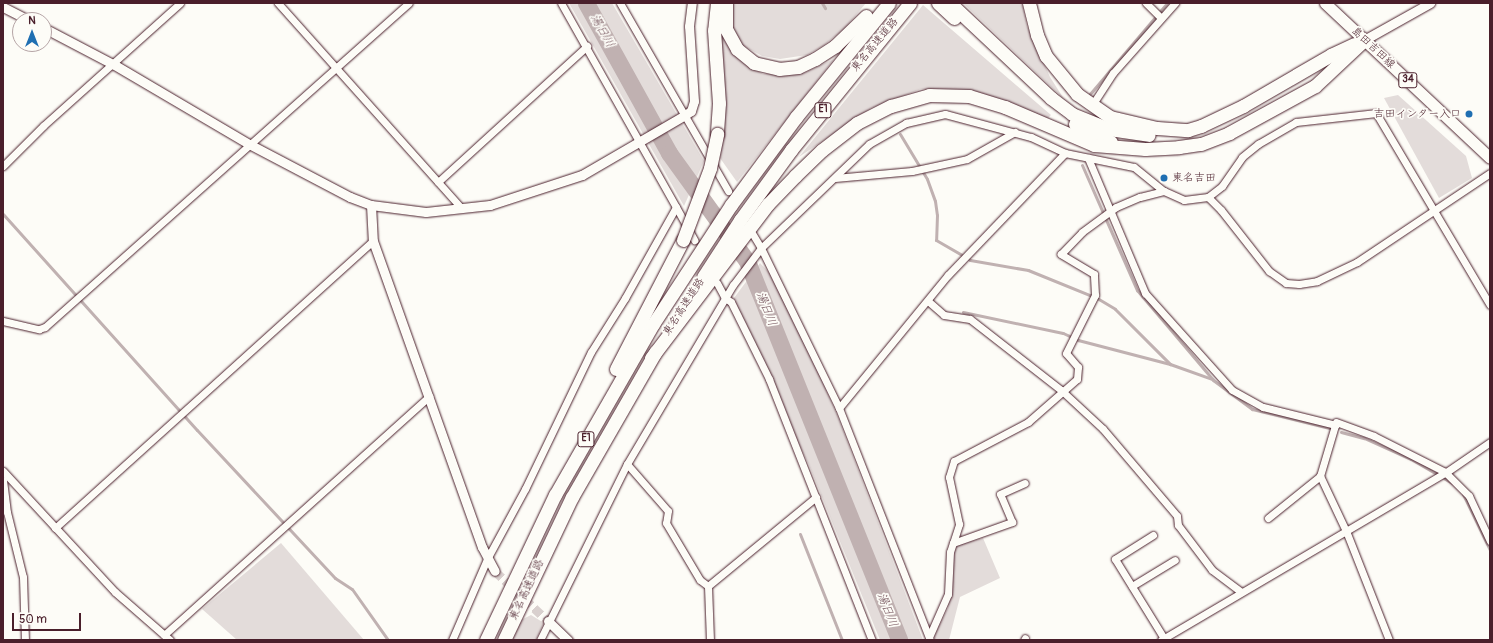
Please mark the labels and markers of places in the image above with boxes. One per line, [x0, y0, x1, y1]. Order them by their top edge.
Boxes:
place label: 吉田インター入口 [1373, 107, 1461, 121]
marker: 吉田インター入口 [1464, 109, 1474, 119]
place label: 東名吉田 [1172, 171, 1216, 185]
marker: 東名吉田 [1159, 173, 1169, 183]

